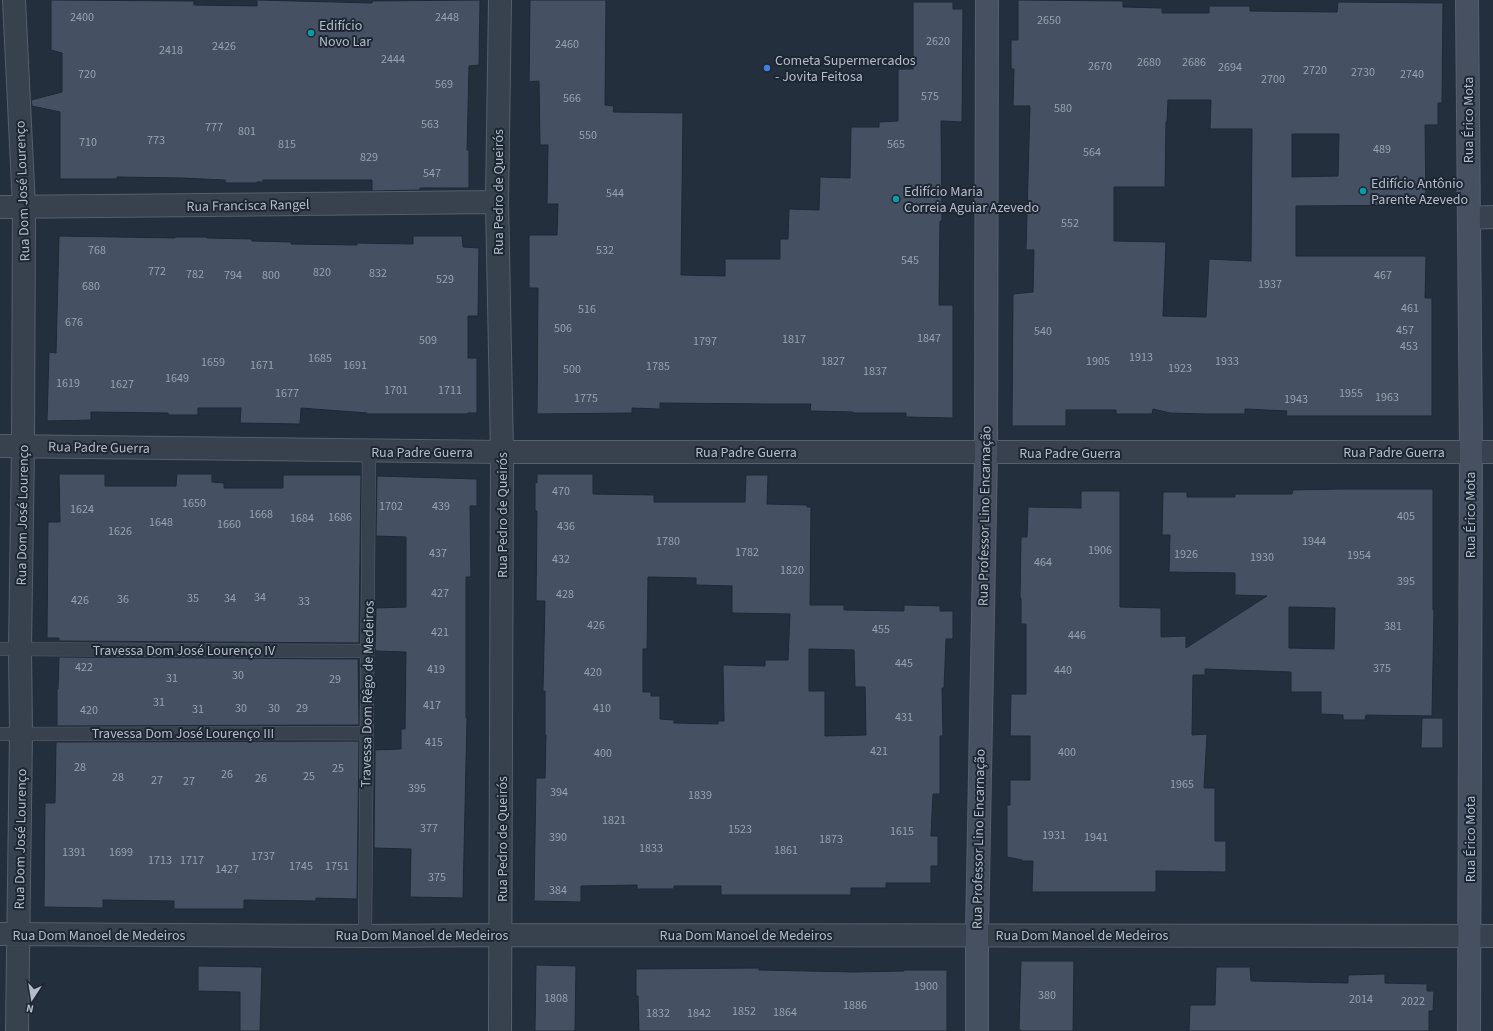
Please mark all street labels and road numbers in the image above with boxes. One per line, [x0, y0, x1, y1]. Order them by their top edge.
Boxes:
street label: Rua Érico Mota [1459, 77, 1479, 163]
street label: Rua Dom José Lourenço [11, 120, 35, 262]
street label: Rua Pedro de Queirós [489, 129, 509, 255]
street label: Rua Francisca Rangel [186, 195, 310, 217]
street label: Rua Professor Lino Encarnação [973, 426, 997, 606]
street label: Rua Padre Guerra [48, 437, 150, 459]
street label: Rua Padre Guerra [371, 443, 473, 463]
street label: Rua Padre Guerra [695, 443, 797, 463]
street label: Rua Padre Guerra [1343, 443, 1445, 463]
street label: Rua Dom José Lourenço [12, 444, 34, 586]
street label: Rua Padre Guerra [1019, 444, 1121, 464]
street label: Rua Pedro de Queirós [493, 452, 513, 578]
street label: Rua Érico Mota [1461, 472, 1481, 558]
street label: Travessa Dom Rêgo de Medeiros [356, 600, 380, 788]
street label: Travessa Dom José Lourenço IV [93, 641, 276, 661]
street label: Travessa Dom José Lourenço III [92, 724, 274, 744]
street label: Rua Professor Lino Encarnação [967, 749, 991, 929]
street label: Rua Dom José Lourenço [10, 768, 32, 910]
street label: Rua Pedro de Queirós [493, 776, 513, 902]
street label: Rua Érico Mota [1461, 796, 1481, 882]
street label: Rua Dom Manoel de Medeiros [13, 926, 186, 946]
street label: Rua Dom Manoel de Medeiros [336, 926, 509, 946]
street label: Rua Dom Manoel de Medeiros [660, 926, 833, 946]
street label: Rua Dom Manoel de Medeiros [996, 926, 1169, 946]

